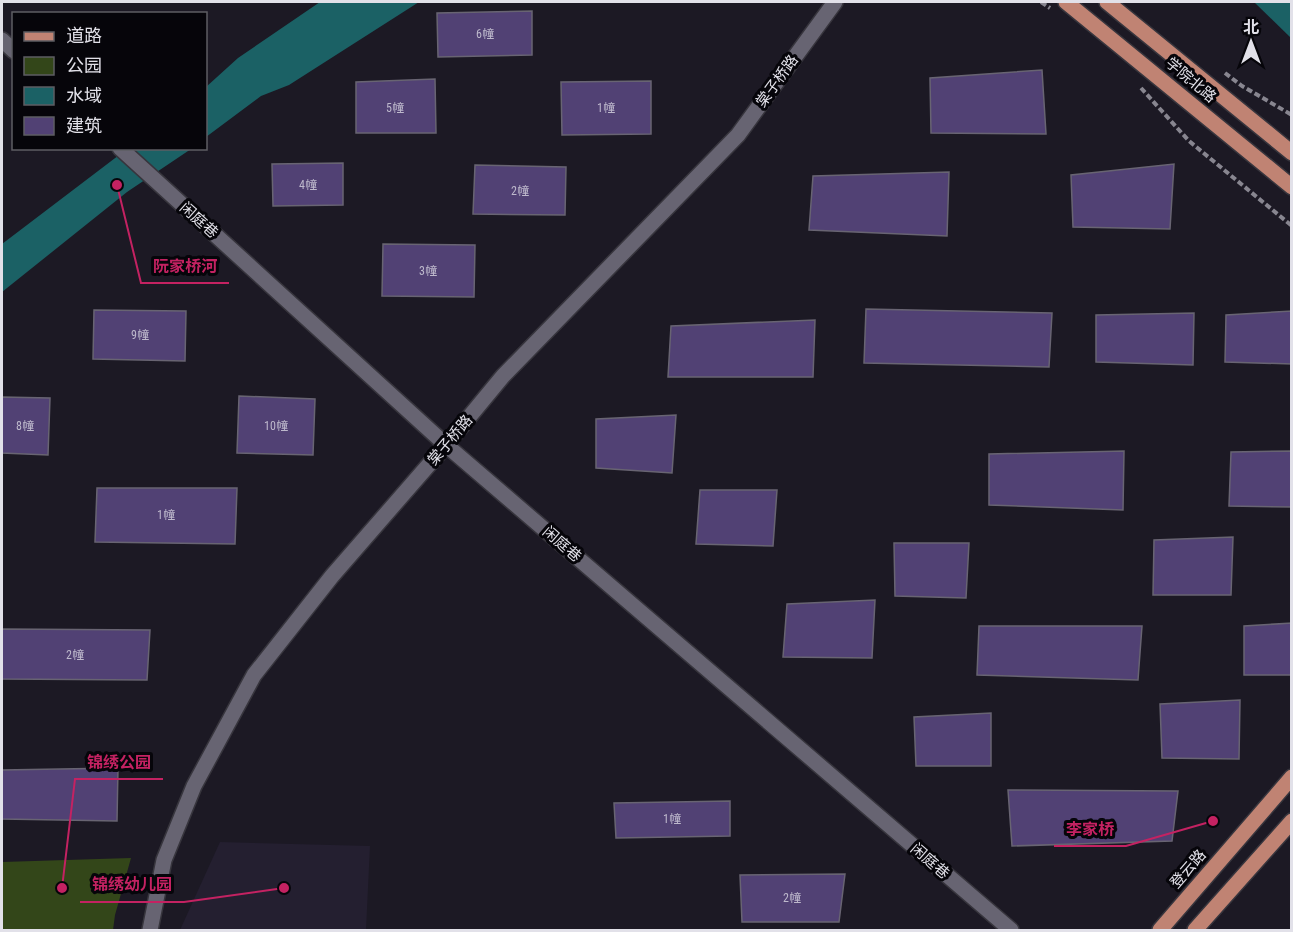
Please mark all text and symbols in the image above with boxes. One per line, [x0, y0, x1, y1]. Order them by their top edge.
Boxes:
legend [12, 12, 207, 150]
north arrow [1221, 12, 1281, 72]
text: 北 [1243, 18, 1259, 37]
text: 道路 [66, 25, 102, 46]
house number: 6幢 [476, 27, 494, 41]
street label: 棠子桥路 [752, 51, 802, 111]
street label: 学院北路 [1162, 54, 1220, 106]
text: 公园 [66, 55, 102, 76]
text: 水域 [66, 85, 102, 106]
house number: 5幢 [386, 101, 404, 115]
house number: 1幢 [597, 101, 615, 115]
text: 建筑 [66, 115, 102, 136]
house number: 4幢 [299, 178, 317, 192]
house number: 2幢 [511, 184, 529, 198]
street label: 闲庭巷 [176, 198, 222, 242]
callout: 阮家桥河 [141, 249, 229, 283]
text: 阮家桥河 [153, 257, 217, 276]
house number: 3幢 [419, 264, 437, 278]
house number: 9幢 [131, 328, 149, 342]
street label: 棠子桥路 [424, 411, 476, 469]
house number: 8幢 [16, 419, 34, 433]
house number: 10幢 [264, 419, 288, 433]
house number: 1幢 [157, 508, 175, 522]
street label: 闲庭巷 [539, 522, 585, 566]
house number: 2幢 [66, 648, 84, 662]
callout: 锦绣公园 [75, 745, 163, 779]
text: 锦绣公园 [87, 753, 151, 772]
house number: 1幢 [663, 812, 681, 826]
callout: 李家桥 [1054, 812, 1126, 846]
text: 李家桥 [1066, 820, 1115, 839]
street label: 闲庭巷 [907, 839, 953, 883]
street label: 登云路 [1166, 846, 1210, 892]
callout: 锦绣幼儿园 [80, 868, 184, 902]
text: 锦绣幼儿园 [92, 875, 172, 894]
house number: 2幢 [783, 891, 801, 905]

